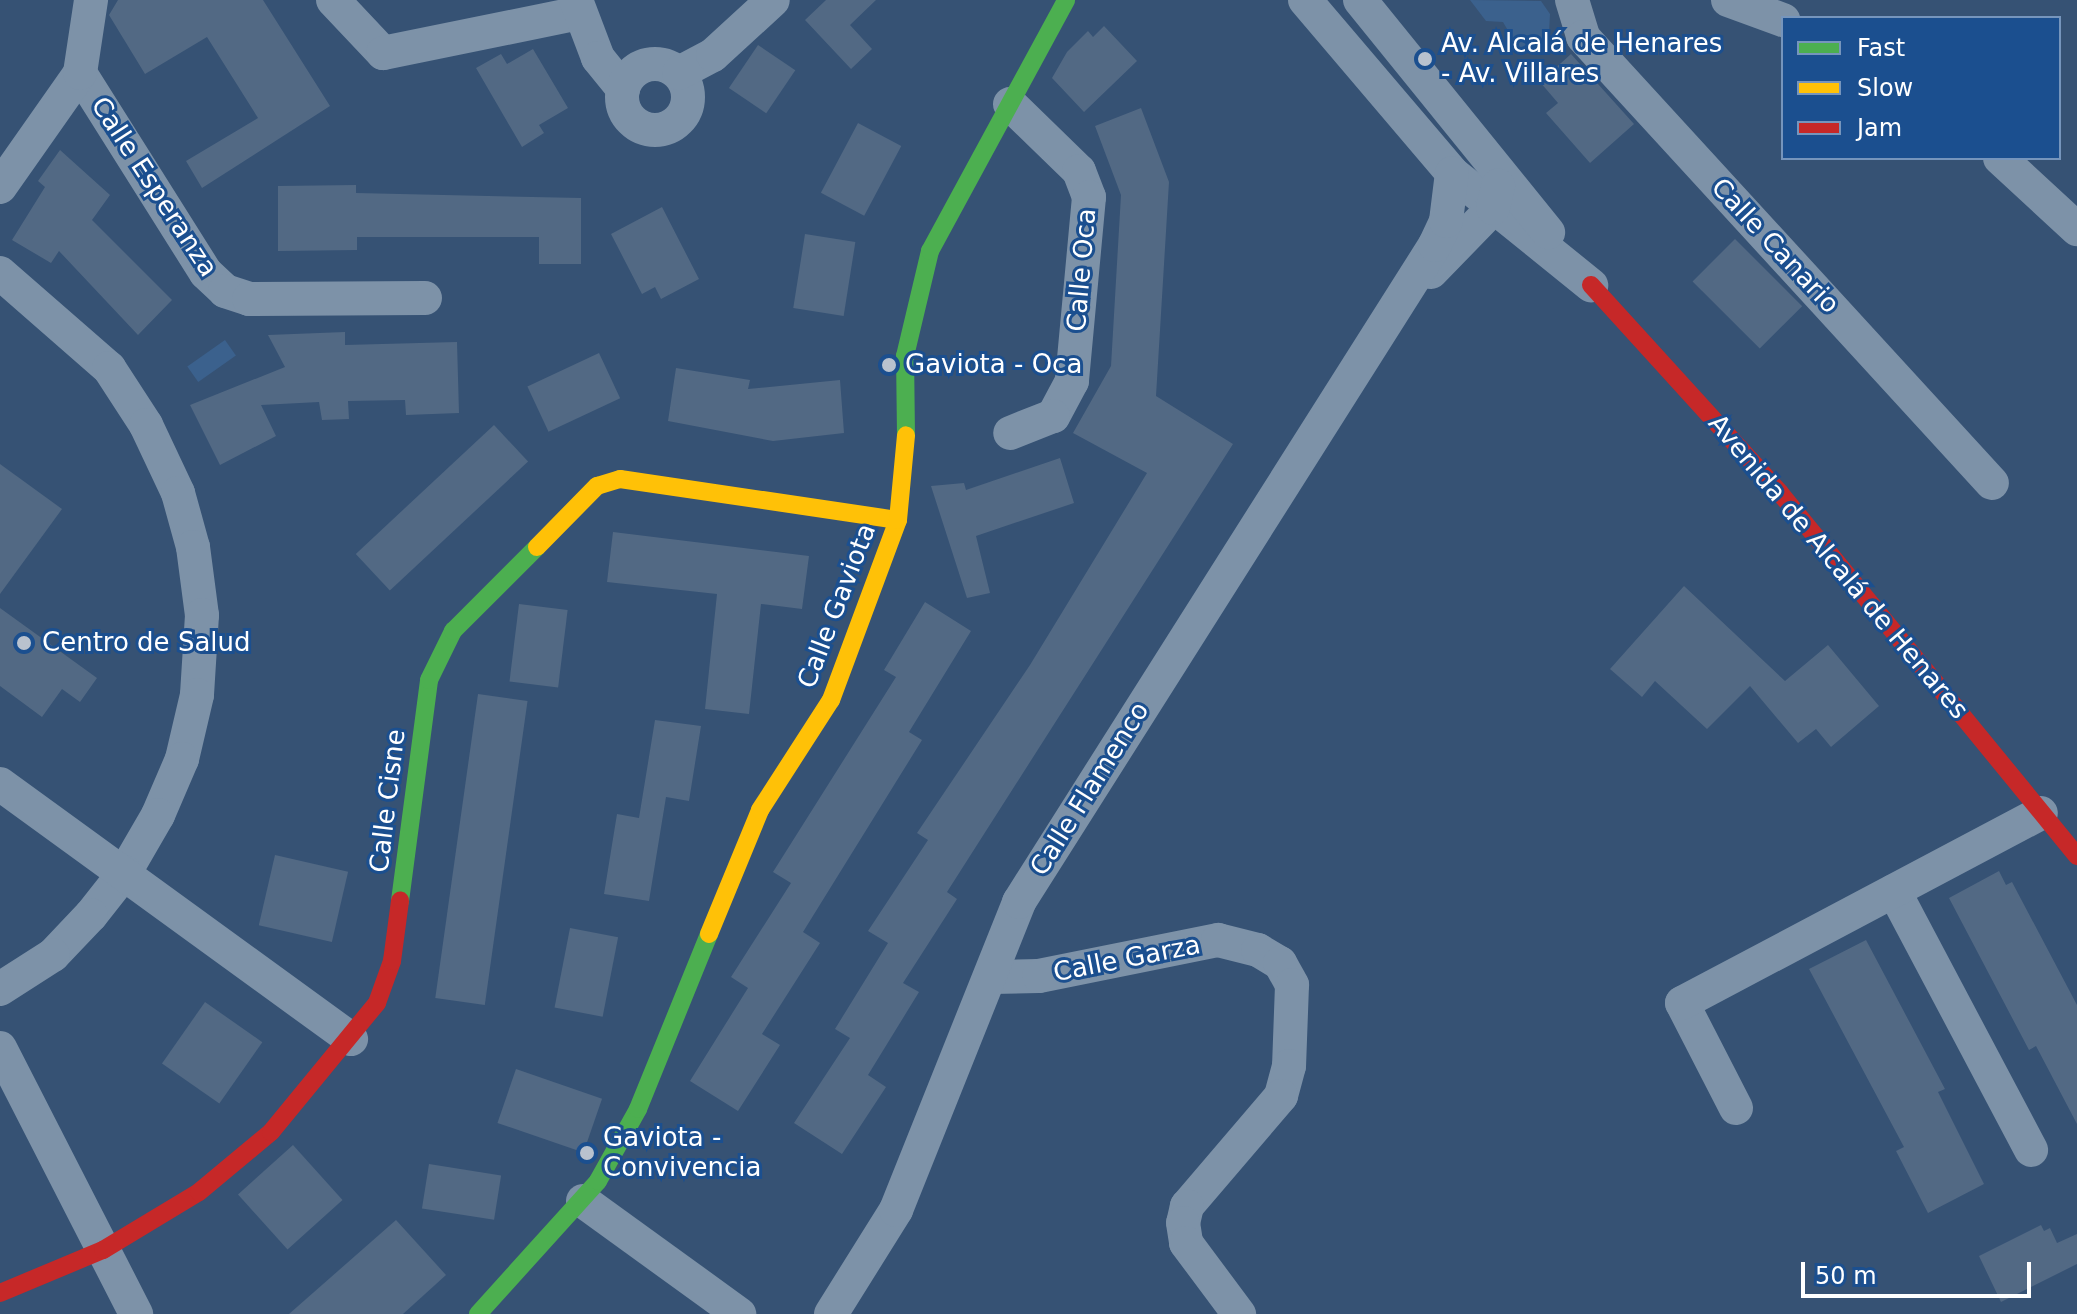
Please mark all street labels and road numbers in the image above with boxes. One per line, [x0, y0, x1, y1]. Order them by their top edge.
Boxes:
street label: Calle Esperanza [84, 91, 224, 283]
street label: Calle Canario [1705, 172, 1845, 320]
street label: Calle Oca [1061, 207, 1103, 333]
street label: Avenida de Alcalá de Henares [1701, 408, 1975, 726]
street label: Calle Gaviota [791, 519, 883, 693]
street label: Calle Flamenco [1024, 696, 1156, 882]
street label: Calle Cisne [364, 728, 412, 874]
street label: Calle Garza [1051, 929, 1203, 989]

